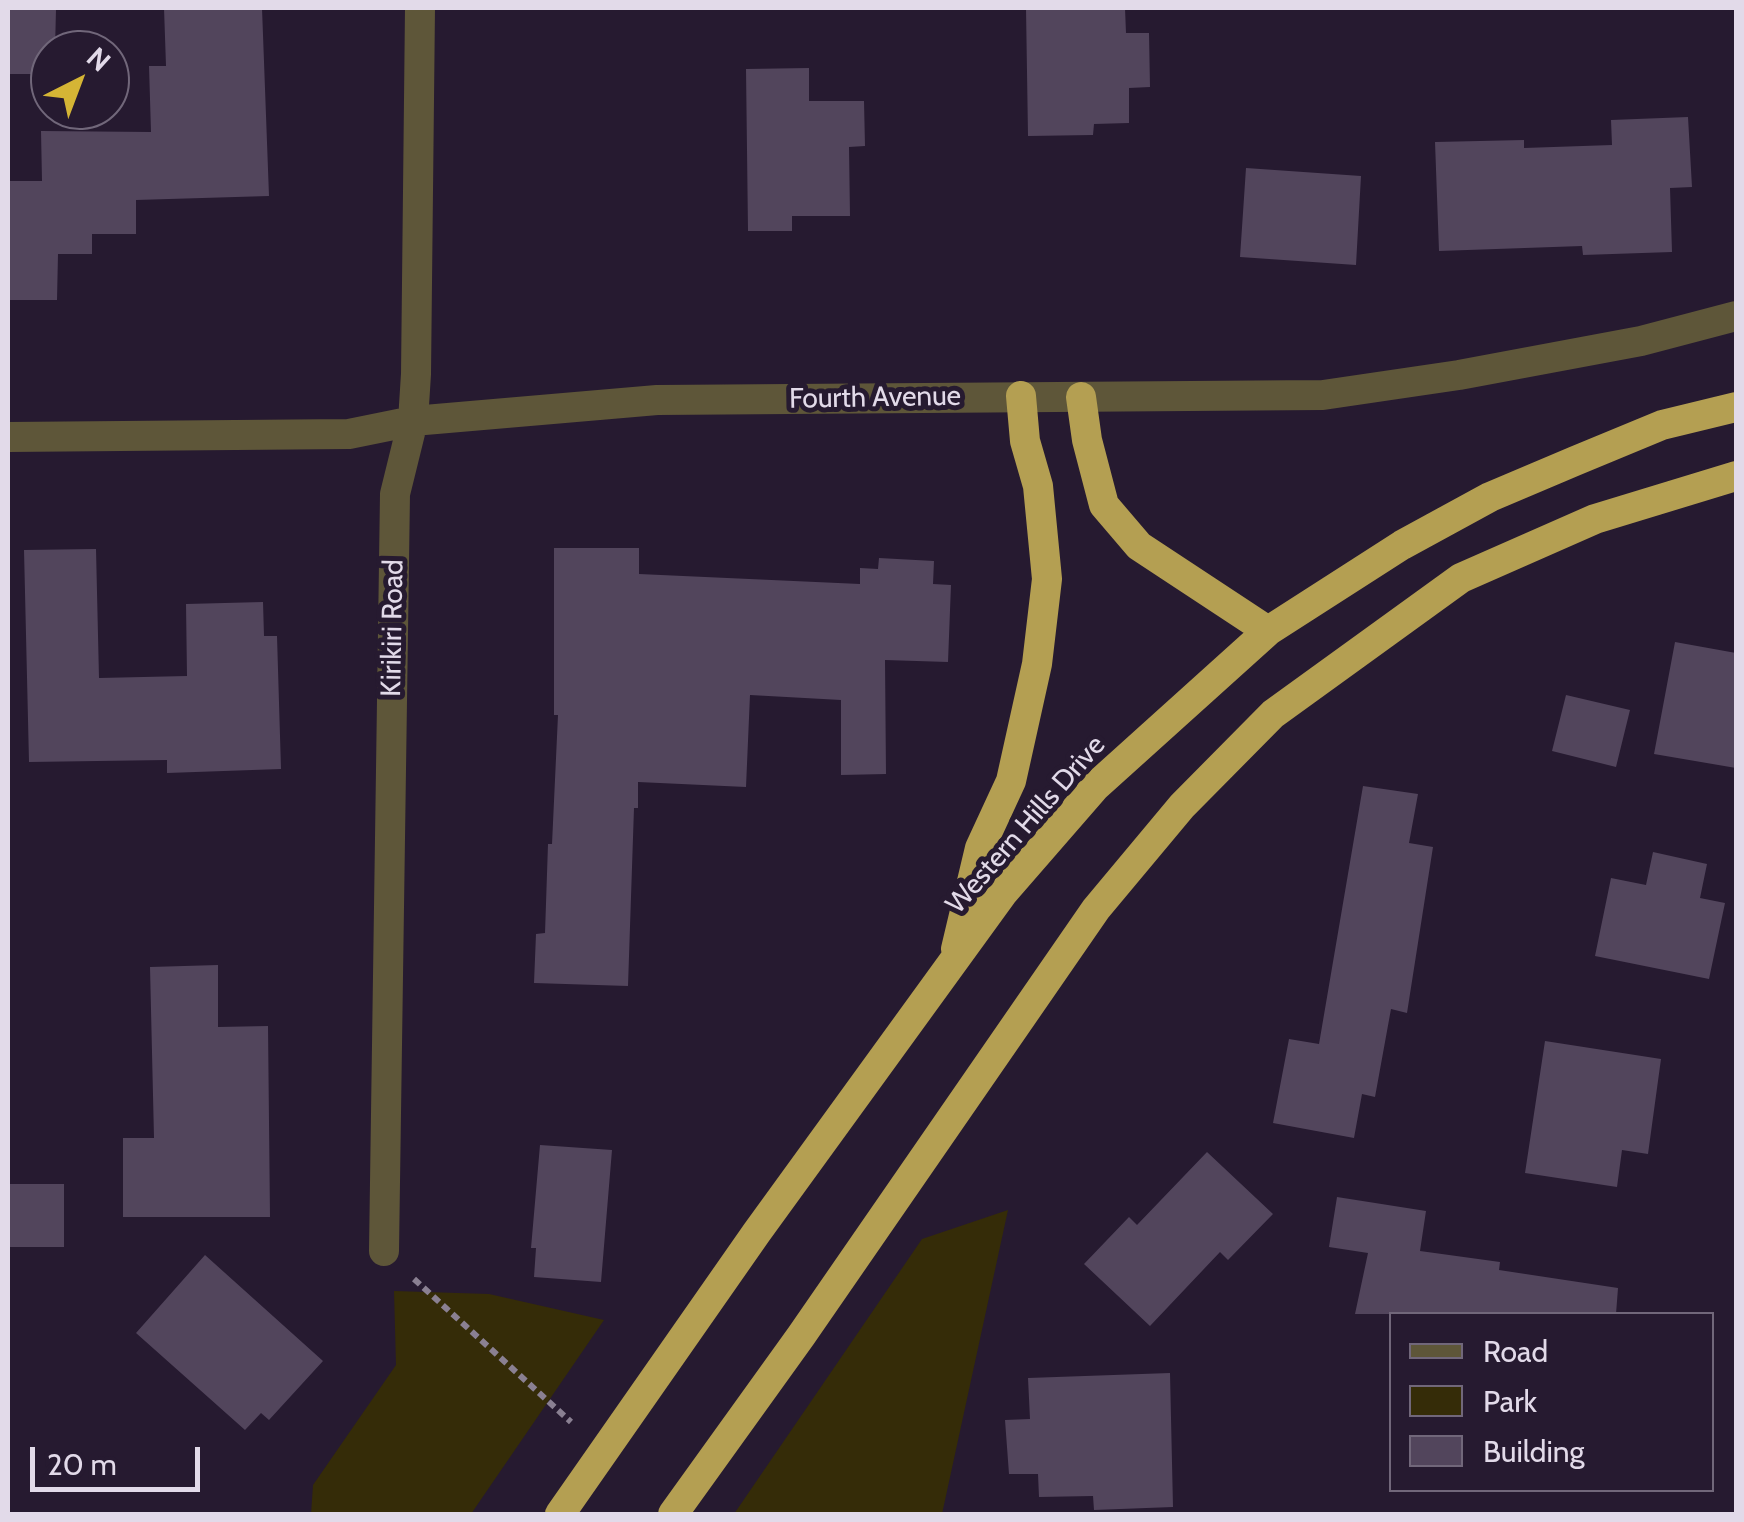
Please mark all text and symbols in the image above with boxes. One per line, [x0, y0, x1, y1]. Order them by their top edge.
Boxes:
north arrow [30, 30, 130, 130]
text: N [80, 40, 117, 78]
street label: Fourth Avenue [789, 380, 961, 416]
street label: Kirikiri Road [375, 559, 411, 697]
street label: Western Hills Drive [939, 729, 1113, 921]
legend [1389, 1312, 1714, 1492]
text: Road [1483, 1333, 1548, 1370]
text: Park [1483, 1383, 1537, 1420]
scale bar [35, 1427, 205, 1489]
text: Building [1483, 1433, 1585, 1470]
text: 20 m [47, 1446, 117, 1483]

